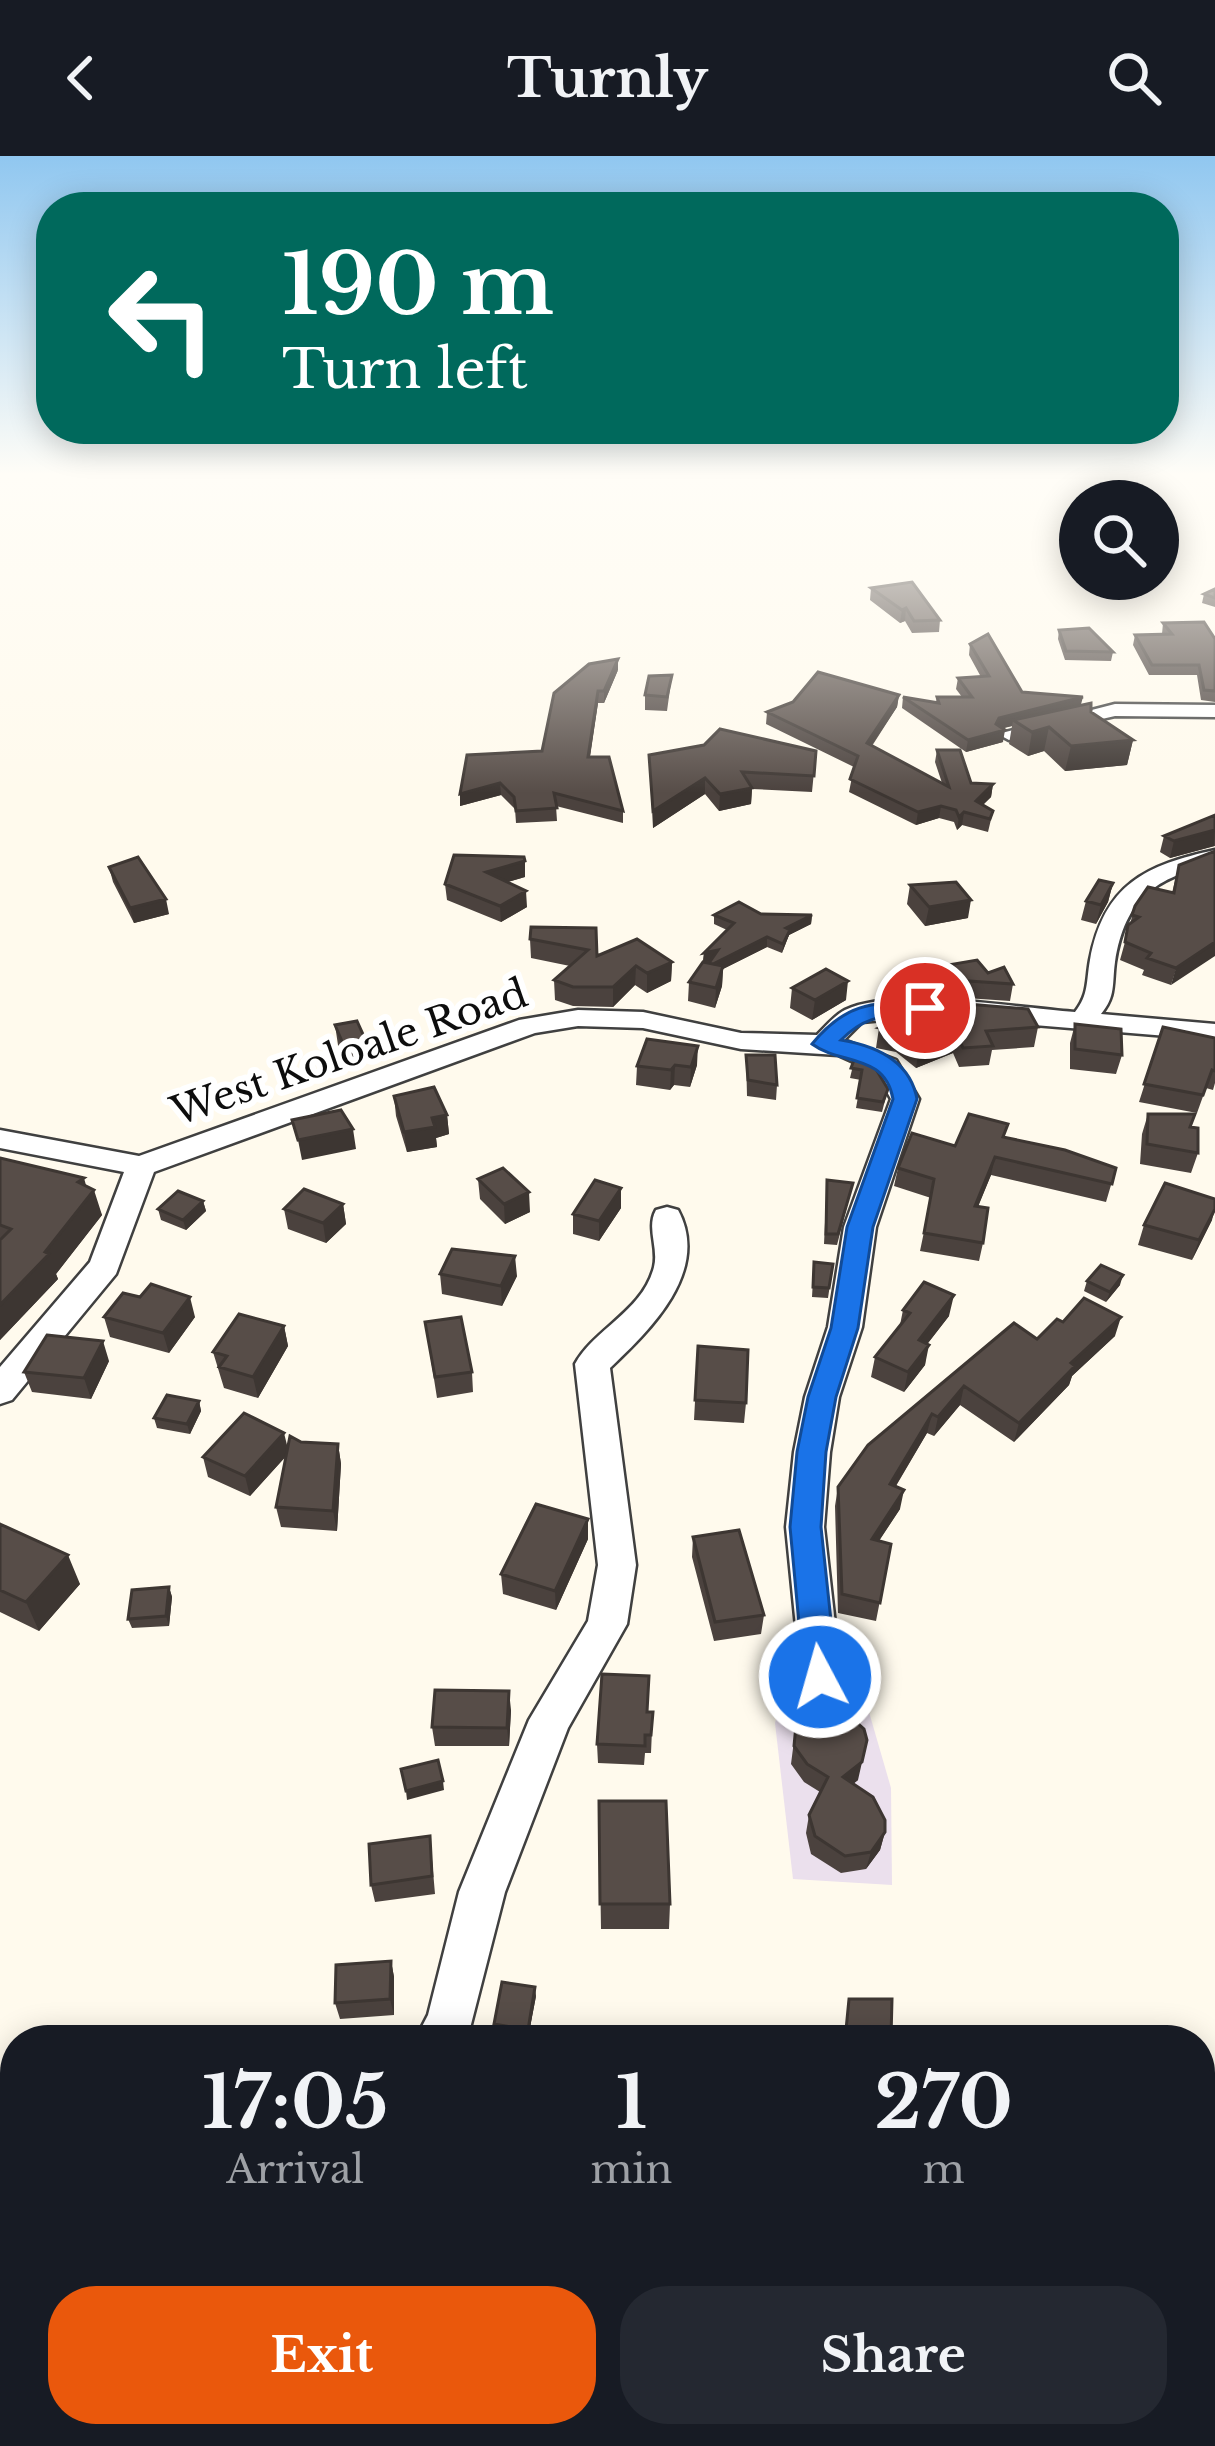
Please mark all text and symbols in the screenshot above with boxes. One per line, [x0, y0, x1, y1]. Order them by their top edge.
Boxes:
icon: back [48, 45, 114, 111]
text: Turnly [507, 45, 708, 112]
icon: search [1101, 45, 1167, 111]
text: 190 m [282, 233, 554, 337]
icon: left [84, 240, 240, 396]
text: Turn left [282, 336, 528, 403]
map controls [1059, 480, 1179, 600]
button: search [1059, 480, 1179, 600]
pin [874, 957, 976, 1059]
street label: West Koloale Road [164, 969, 534, 1137]
icon: arrive [892, 975, 958, 1041]
position arrow [757, 1614, 883, 1740]
text: 17:05 [202, 2058, 388, 2147]
text: 1 [616, 2058, 647, 2147]
text: 270 [875, 2058, 1013, 2147]
text: Arrival [226, 2145, 364, 2194]
text: min [590, 2145, 672, 2194]
text: m [923, 2145, 965, 2194]
button: Exit [48, 2286, 596, 2424]
button: Share [620, 2286, 1167, 2424]

